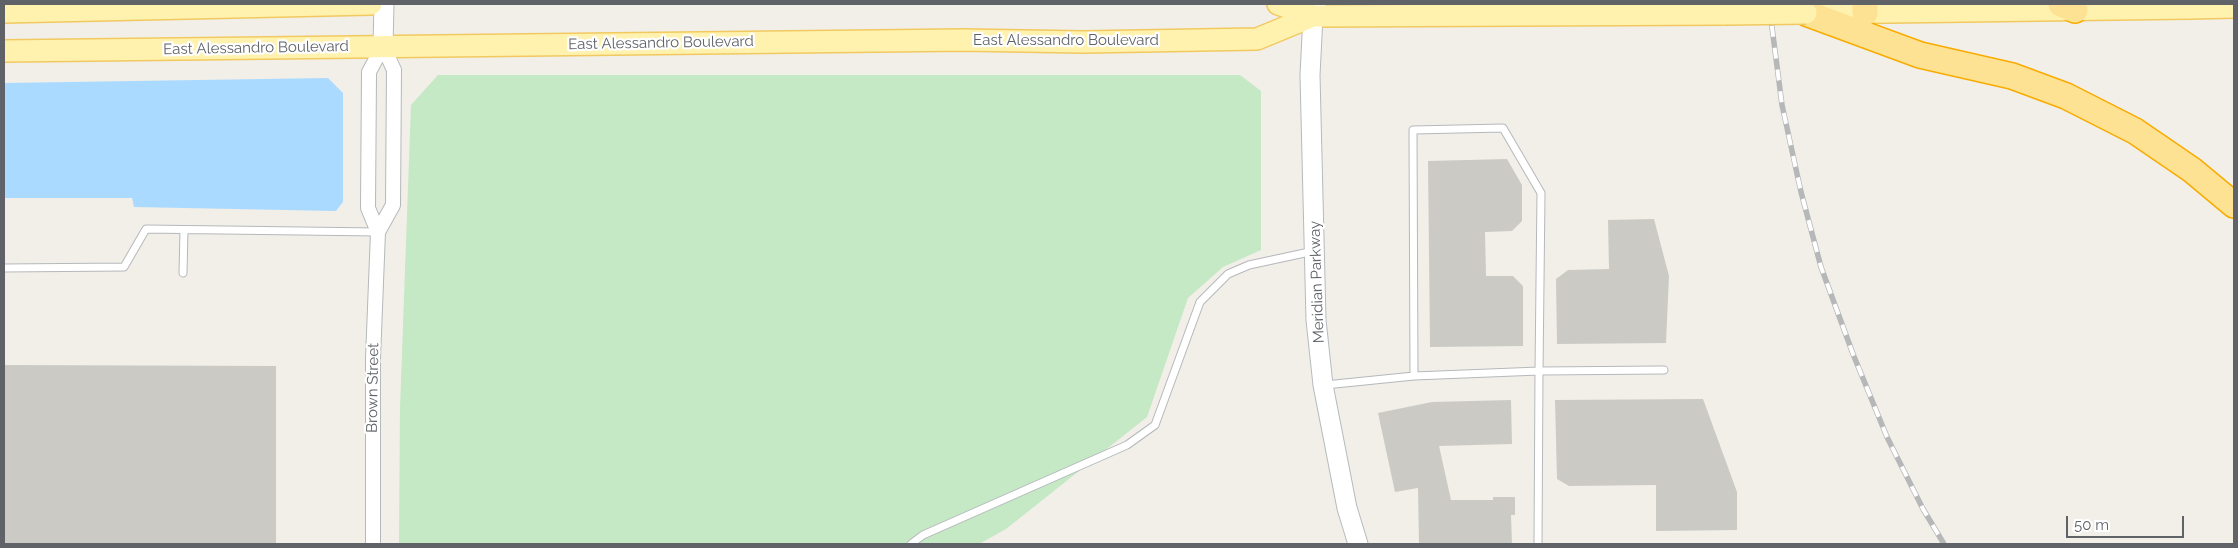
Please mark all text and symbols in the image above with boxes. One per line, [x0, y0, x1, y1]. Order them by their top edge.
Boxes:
street label: East Alessandro Boulevard [973, 31, 1159, 49]
street label: East Alessandro Boulevard [568, 32, 754, 54]
street label: East Alessandro Boulevard [163, 37, 349, 59]
street label: Meridian Parkway [1306, 221, 1328, 343]
street label: Brown Street [363, 343, 383, 433]
scale bar [2068, 506, 2186, 538]
text: 50 m [2074, 516, 2109, 534]

